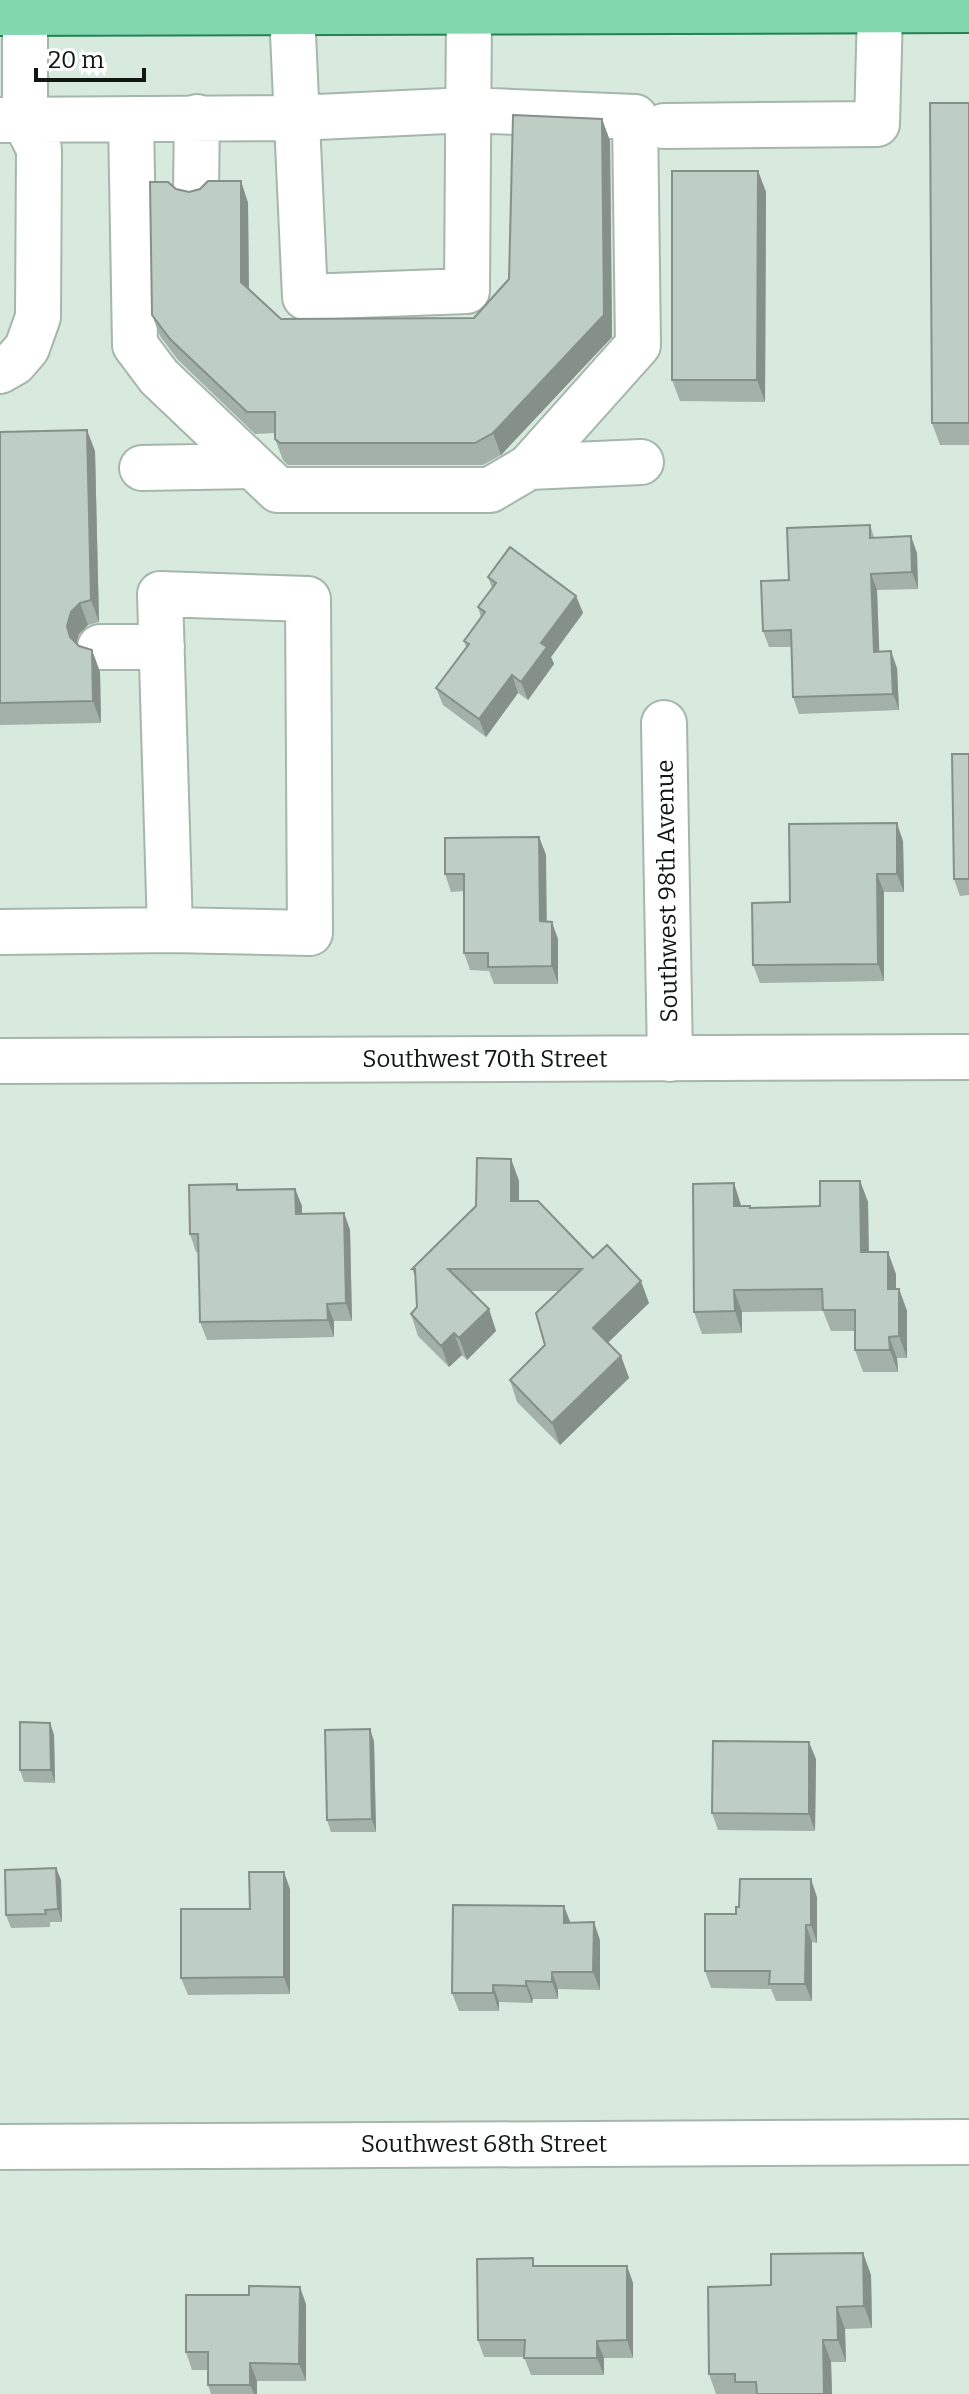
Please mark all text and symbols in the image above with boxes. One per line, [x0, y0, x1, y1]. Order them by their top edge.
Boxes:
scale bar [36, 32, 144, 82]
text: 20 m [48, 46, 104, 74]
street label: Southwest 98th Avenue [651, 759, 683, 1023]
street label: Southwest 70th Street [362, 1045, 608, 1073]
street label: Southwest 68th Street [361, 2130, 608, 2158]

